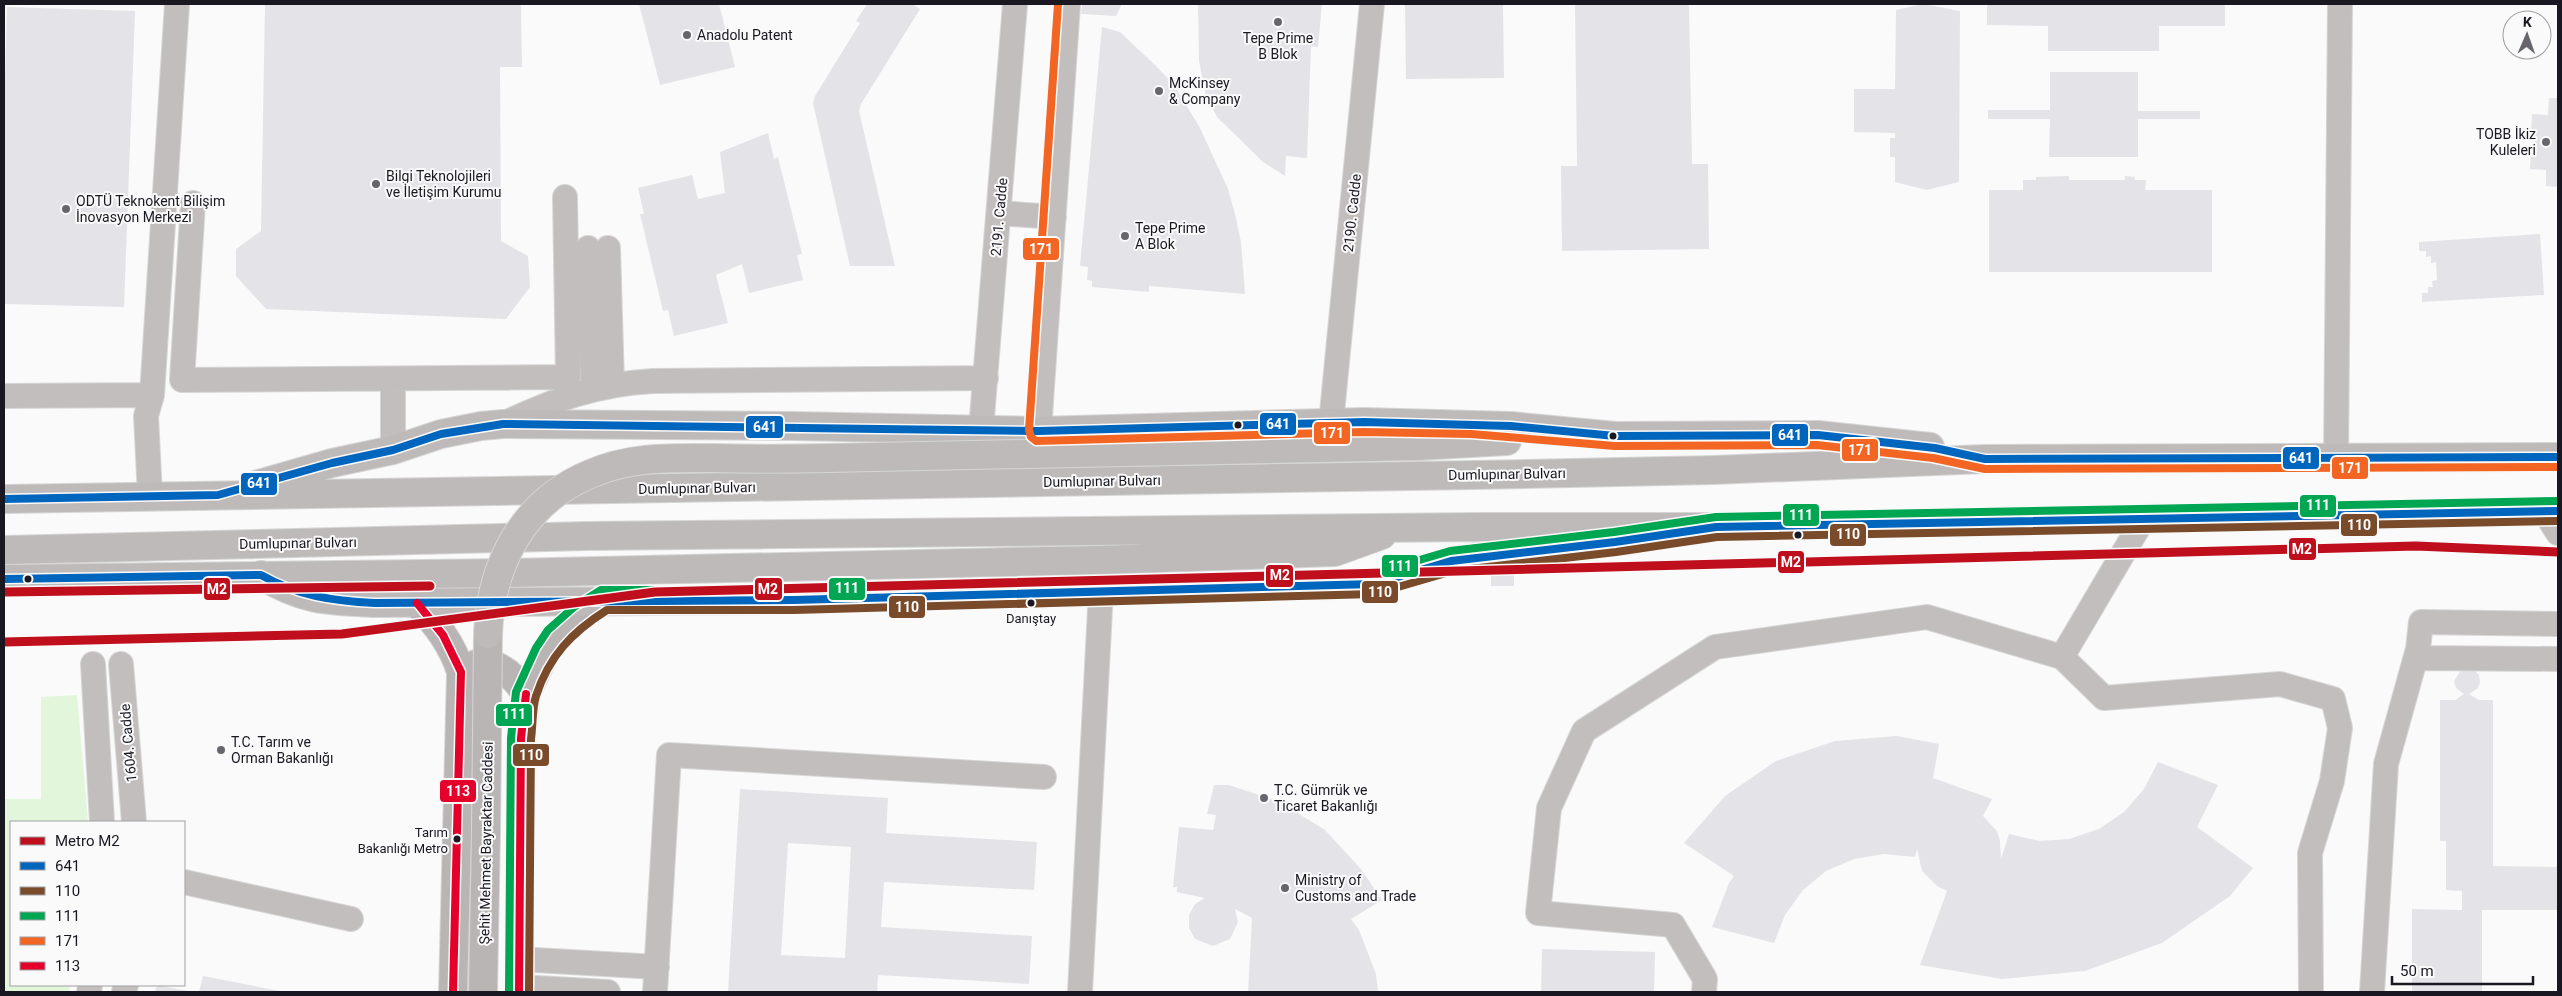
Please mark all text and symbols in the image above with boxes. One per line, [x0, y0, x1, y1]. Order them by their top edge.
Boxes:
north arrow [2502, 10, 2552, 60]
text: K [2523, 14, 2532, 30]
marker: Tepe Prime B Blok [1272, 16, 1284, 28]
place label: Anadolu Patent [697, 27, 793, 43]
marker: Anadolu Patent [681, 29, 693, 41]
place label: Tepe Prime B Blok [1243, 30, 1313, 62]
place label: McKinsey & Company [1169, 75, 1241, 107]
marker: McKinsey & Company [1153, 85, 1165, 97]
place label: TOBB İkiz Kuleleri [2476, 126, 2536, 158]
marker: TOBB İkiz Kuleleri [2540, 136, 2552, 148]
place label: Bilgi Teknolojileri ve İletişim Kurumu [386, 168, 501, 200]
street label: 2190. Cadde [1340, 173, 1364, 253]
street label: 2191. Cadde [988, 177, 1010, 257]
marker: Bilgi Teknolojileri ve İletişim Kurumu [370, 178, 382, 190]
place label: ODTÜ Teknokent Bilişim İnovasyon Merkezi [76, 193, 225, 225]
marker: ODTÜ Teknokent Bilişim İnovasyon Merkezi [60, 203, 72, 215]
place label: Tepe Prime A Blok [1135, 220, 1206, 252]
marker: Tepe Prime A Blok [1119, 230, 1131, 242]
line badge: 171 [1022, 237, 1060, 261]
text: 171 [1029, 241, 1053, 257]
line badge: 641 [1259, 412, 1297, 436]
line badge: 641 [745, 415, 784, 439]
text: 641 [1266, 416, 1290, 432]
text: 641 [753, 419, 777, 435]
unlabelled marker [1233, 420, 1243, 430]
line badge: 171 [1313, 421, 1351, 445]
line badge: 641 [1771, 423, 1809, 447]
text: 171 [1320, 425, 1344, 441]
text: 641 [1778, 427, 1802, 443]
unlabelled marker [1608, 431, 1618, 441]
line badge: 171 [1841, 438, 1879, 462]
text: 171 [1848, 442, 1872, 458]
line badge: 641 [2282, 446, 2320, 470]
text: 641 [2289, 450, 2313, 466]
line badge: 171 [2331, 456, 2369, 480]
text: 171 [2338, 460, 2362, 476]
street label: Dumlupınar Bulvarı [1448, 465, 1566, 483]
line badge: 641 [240, 472, 278, 496]
street label: Dumlupınar Bulvarı [1043, 472, 1161, 490]
text: 641 [247, 475, 271, 491]
street label: Dumlupınar Bulvarı [638, 479, 756, 497]
line badge: 111 [2299, 494, 2337, 518]
text: 111 [2306, 497, 2330, 513]
line badge: 111 [1782, 503, 1820, 527]
text: 111 [1789, 507, 1813, 523]
line badge: 110 [2340, 513, 2378, 537]
text: 110 [2347, 517, 2371, 533]
line badge: 110 [1829, 523, 1867, 547]
text: 110 [1836, 526, 1860, 542]
unlabelled marker [1793, 530, 1803, 540]
street label: Dumlupınar Bulvarı [239, 534, 357, 552]
line badge: M2 [2288, 537, 2317, 561]
text: M2 [2292, 541, 2312, 557]
line badge: M2 [1777, 550, 1805, 574]
line badge: 111 [1381, 554, 1419, 578]
text: M2 [1781, 554, 1801, 570]
text: 111 [1388, 558, 1412, 574]
line badge: M2 [1265, 564, 1294, 588]
text: M2 [1270, 567, 1290, 583]
unlabelled marker [23, 574, 33, 584]
line badge: M2 [203, 577, 231, 601]
line badge: M2 [754, 577, 783, 601]
line badge: 111 [828, 577, 866, 601]
text: 111 [835, 580, 859, 596]
line badge: 110 [1361, 580, 1399, 604]
text: M2 [207, 581, 227, 597]
text: M2 [758, 581, 778, 597]
text: 110 [1368, 584, 1392, 600]
line badge: 110 [888, 595, 926, 619]
marker: Danıştay [1026, 598, 1036, 608]
text: 110 [895, 599, 919, 615]
place label: Danıştay [1006, 611, 1056, 626]
street label: 1604. Cadde [117, 703, 139, 783]
line badge: 111 [495, 703, 533, 727]
text: 111 [502, 706, 526, 722]
place label: T.C. Tarım ve Orman Bakanlığı [231, 734, 333, 766]
street label: Şehit Mehmet Bayraktar Caddesi [476, 741, 496, 945]
line badge: 110 [512, 743, 550, 767]
marker: T.C. Tarım ve Orman Bakanlığı [215, 744, 227, 756]
text: 110 [519, 747, 543, 763]
line badge: 113 [439, 779, 477, 803]
place label: T.C. Gümrük ve Ticaret Bakanlığı [1274, 782, 1378, 814]
text: 113 [446, 783, 470, 799]
marker: T.C. Gümrük ve Ticaret Bakanlığı [1258, 792, 1270, 804]
legend [10, 821, 185, 986]
place label: Tarım Bakanlığı Metro [358, 825, 448, 856]
text: Metro M2 [55, 832, 120, 850]
marker: Tarım Bakanlığı Metro [452, 834, 462, 844]
text: 641 [55, 857, 80, 875]
place label: Ministry of Customs and Trade [1295, 872, 1416, 904]
text: 110 [55, 882, 80, 900]
marker: Ministry of Customs and Trade [1279, 882, 1291, 894]
text: 111 [55, 907, 80, 925]
text: 171 [55, 932, 80, 950]
scale bar [2392, 954, 2533, 986]
text: 113 [55, 957, 80, 975]
text: 50 m [2400, 962, 2434, 980]

